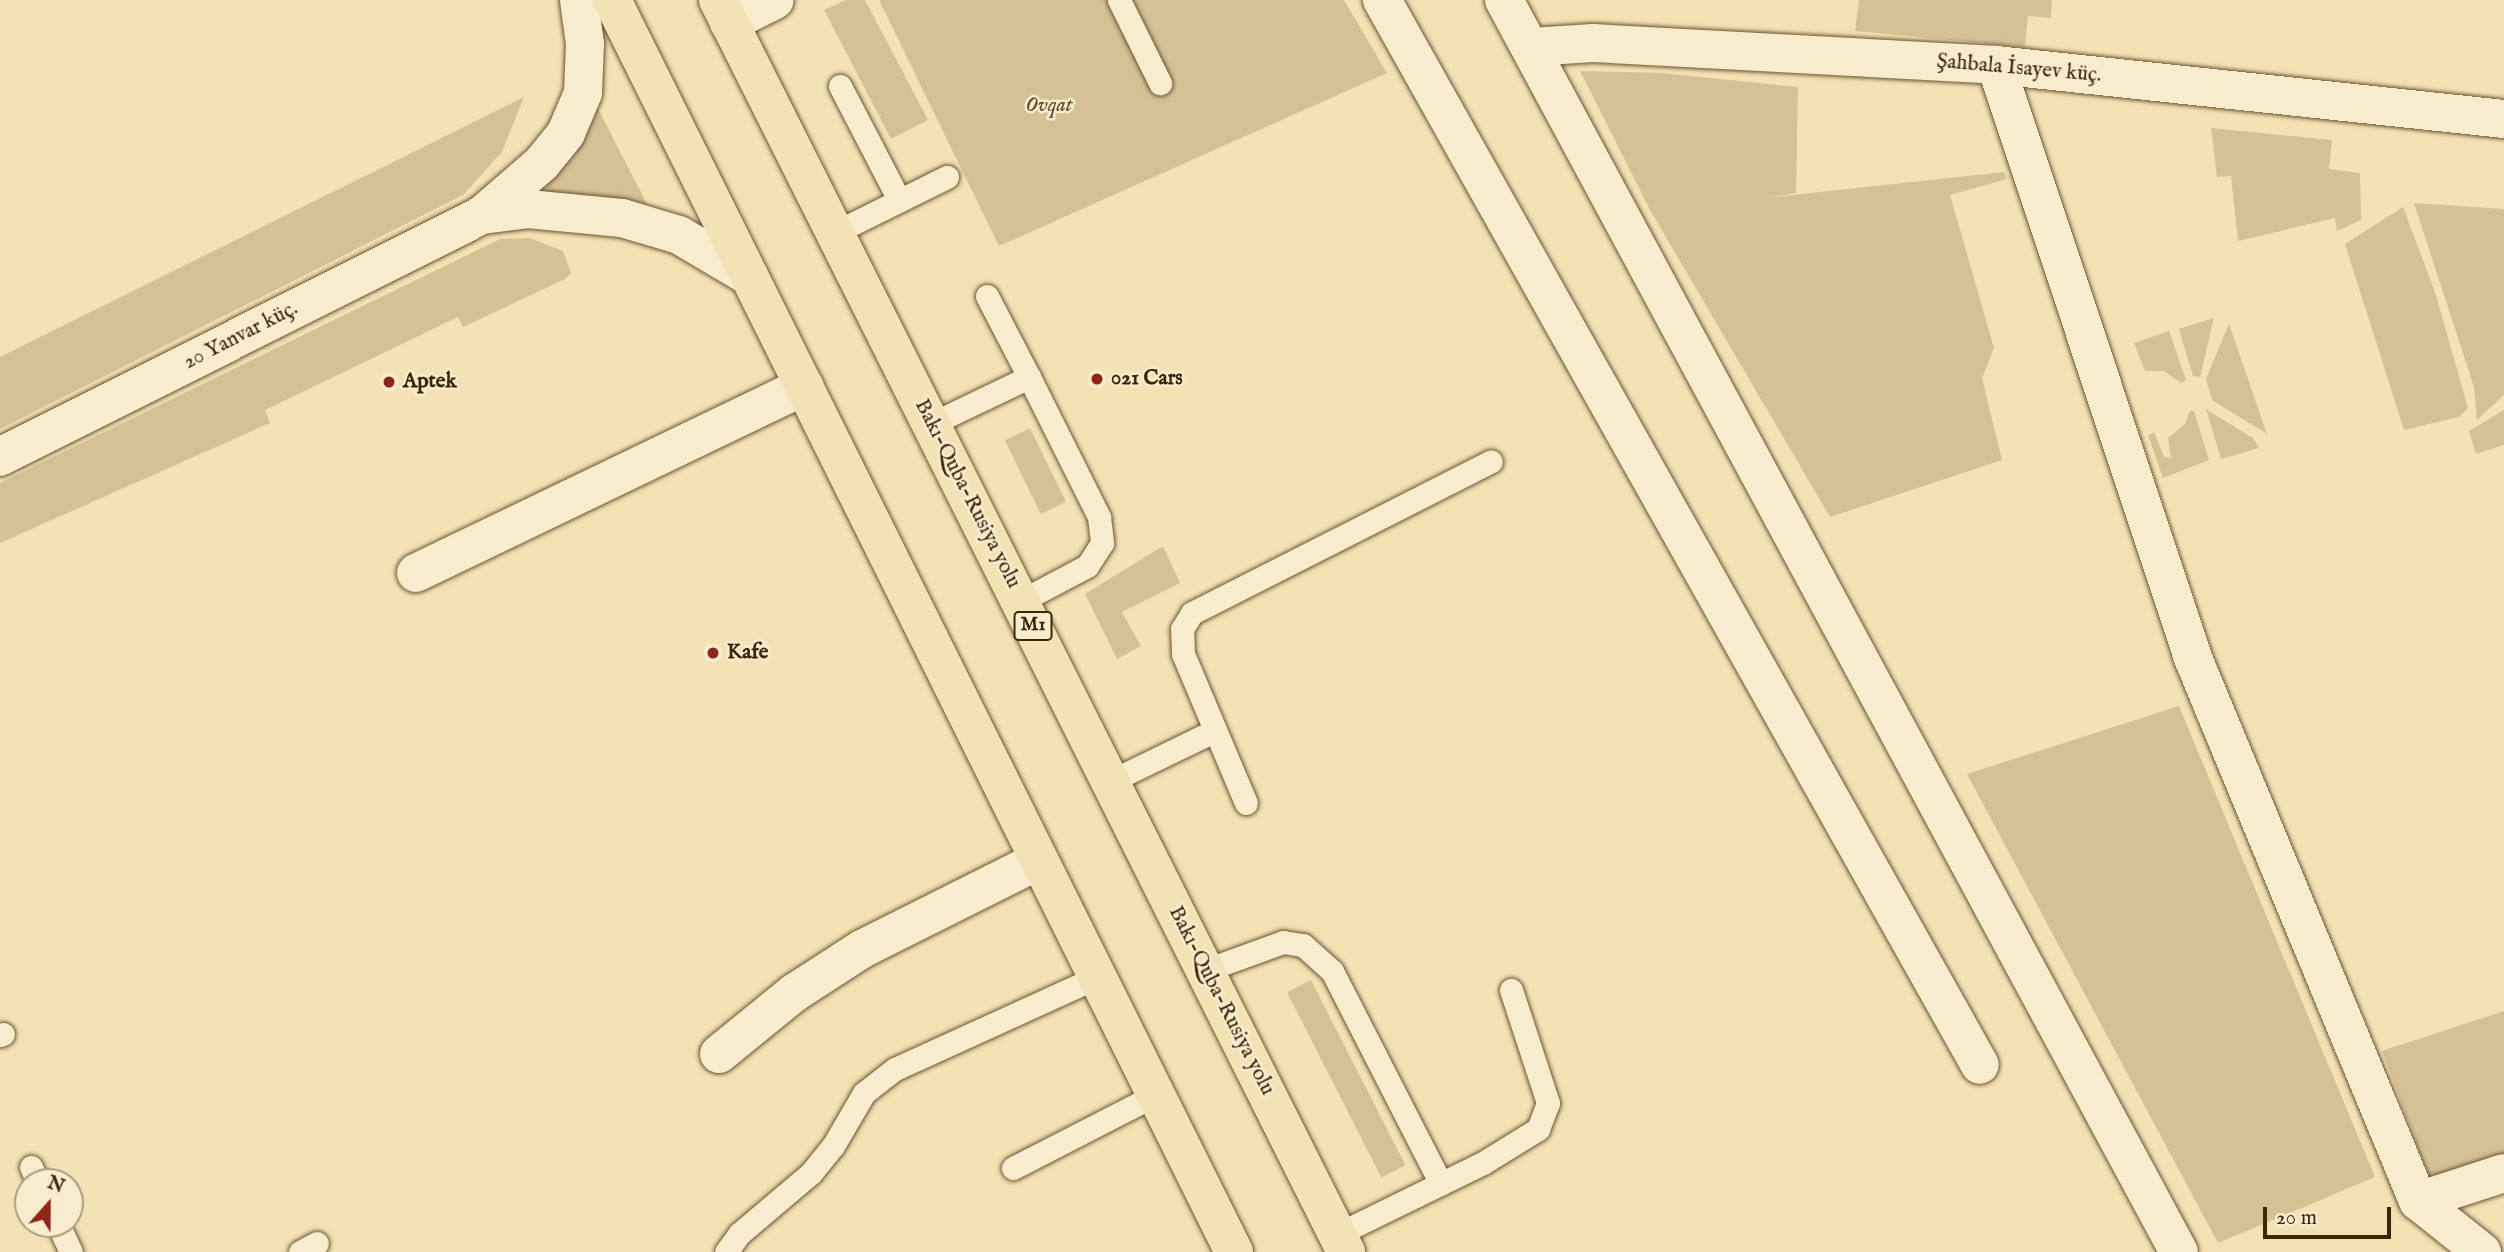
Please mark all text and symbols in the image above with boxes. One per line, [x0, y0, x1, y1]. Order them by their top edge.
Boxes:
street label: Şahbala İsayev küç. [1936, 49, 2102, 89]
park label: Ovqat [1025, 93, 1073, 119]
street label: 20 Yanvar küç. [180, 296, 302, 376]
place label: 021 Cars [1111, 366, 1183, 392]
place label: Aptek [403, 369, 457, 395]
marker: 021 Cars [1089, 371, 1105, 387]
marker: Aptek [381, 374, 397, 390]
street label: Bakı-Quba-Rusiya yolu [908, 395, 1026, 593]
road number: M1 [1012, 610, 1054, 642]
place label: Kafe [727, 640, 768, 666]
marker: Kafe [705, 645, 721, 661]
street label: Bakı-Quba-Rusiya yolu [1162, 902, 1280, 1100]
north arrow [14, 1168, 84, 1238]
text: N [44, 1171, 68, 1199]
scale bar [2266, 1192, 2394, 1236]
text: 20 m [2276, 1205, 2317, 1232]

